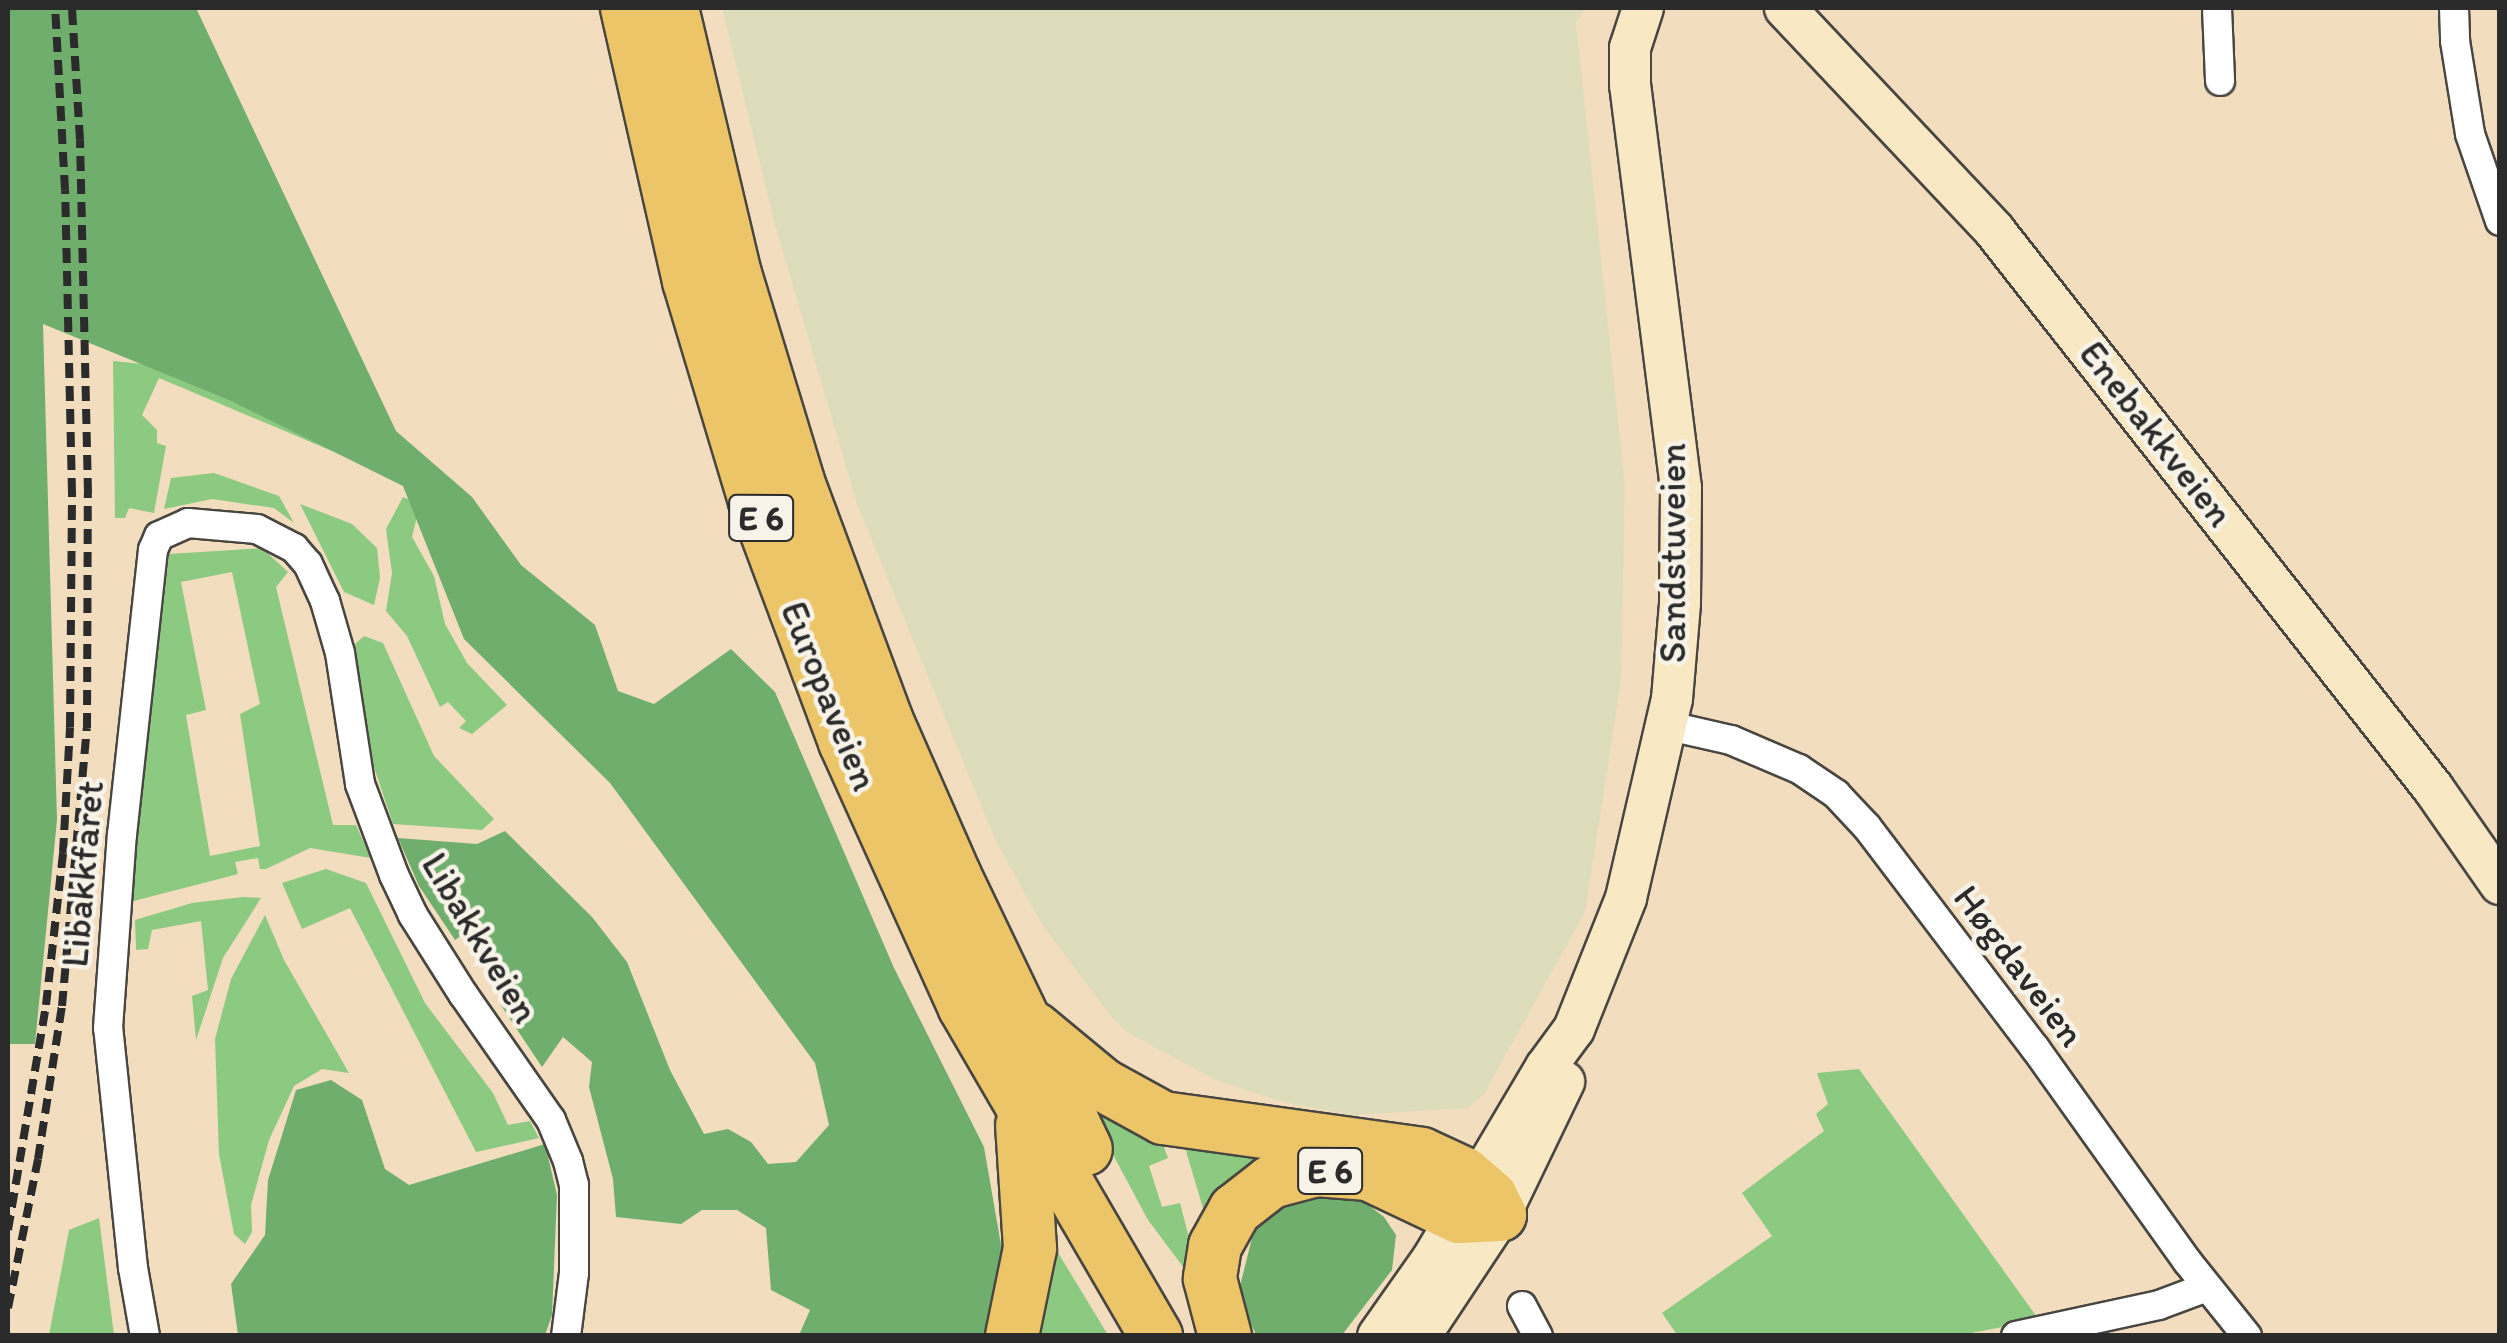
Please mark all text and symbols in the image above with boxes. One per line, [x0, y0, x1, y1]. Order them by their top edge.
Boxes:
street label: Enebakkveien [2069, 332, 2243, 536]
street label: Sandstuveien [1650, 443, 1696, 663]
road number: E 6 [726, 488, 796, 548]
street label: Europaveien [770, 595, 888, 797]
street label: Libakkfaret [52, 779, 114, 969]
street label: Libakkveien [411, 845, 549, 1031]
street label: Høgdaveien [1944, 876, 2094, 1056]
road number: E 6 [1295, 1141, 1365, 1201]

